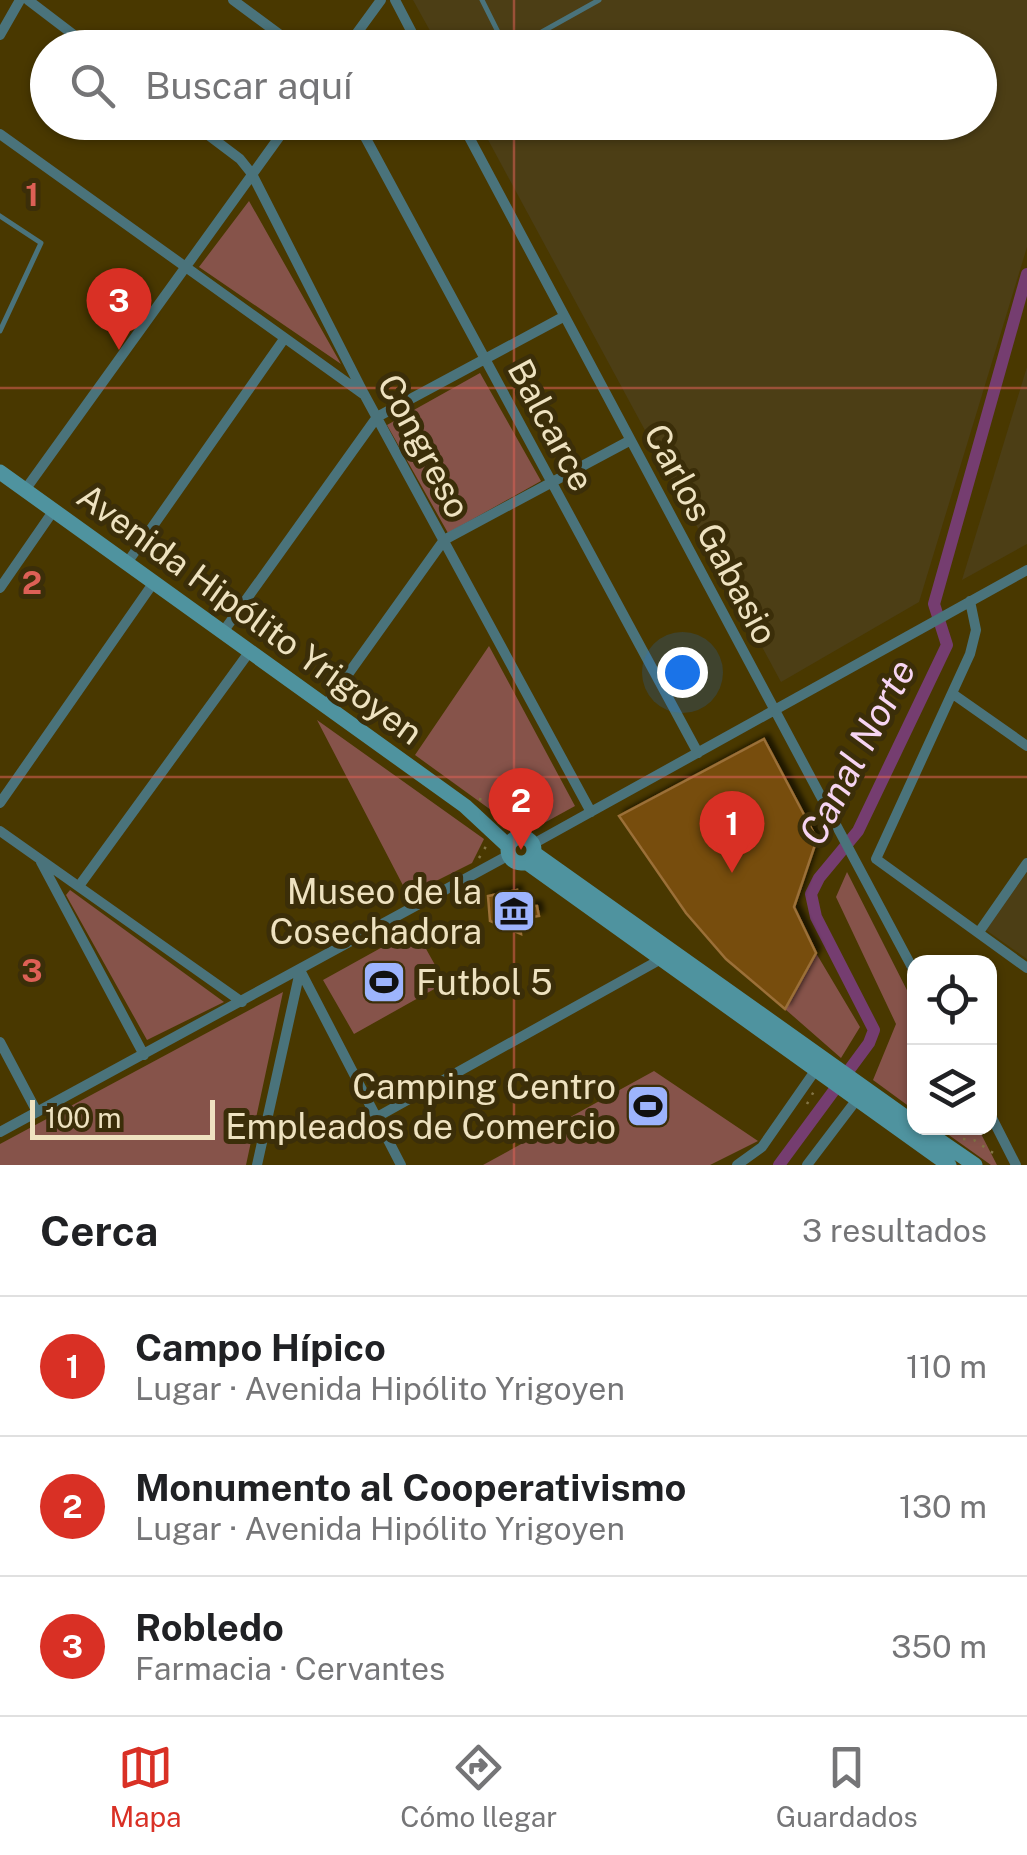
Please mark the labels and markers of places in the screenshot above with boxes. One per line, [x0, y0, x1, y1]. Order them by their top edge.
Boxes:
pin: 3 [86, 268, 152, 350]
pin: 2 [488, 768, 554, 850]
pin: 1 [700, 790, 764, 873]
place label: Museo de la Cosechadora [269, 871, 482, 952]
museum icon: Museo de la Cosechadora [491, 888, 537, 934]
sports icon: Futbol 5 [361, 959, 407, 1005]
place label: Futbol 5 [416, 962, 553, 1003]
place label: Camping Centro Empleados de Comercio [225, 1066, 616, 1147]
sports icon: Camping Centro Empleados de Comercio [625, 1083, 671, 1129]

